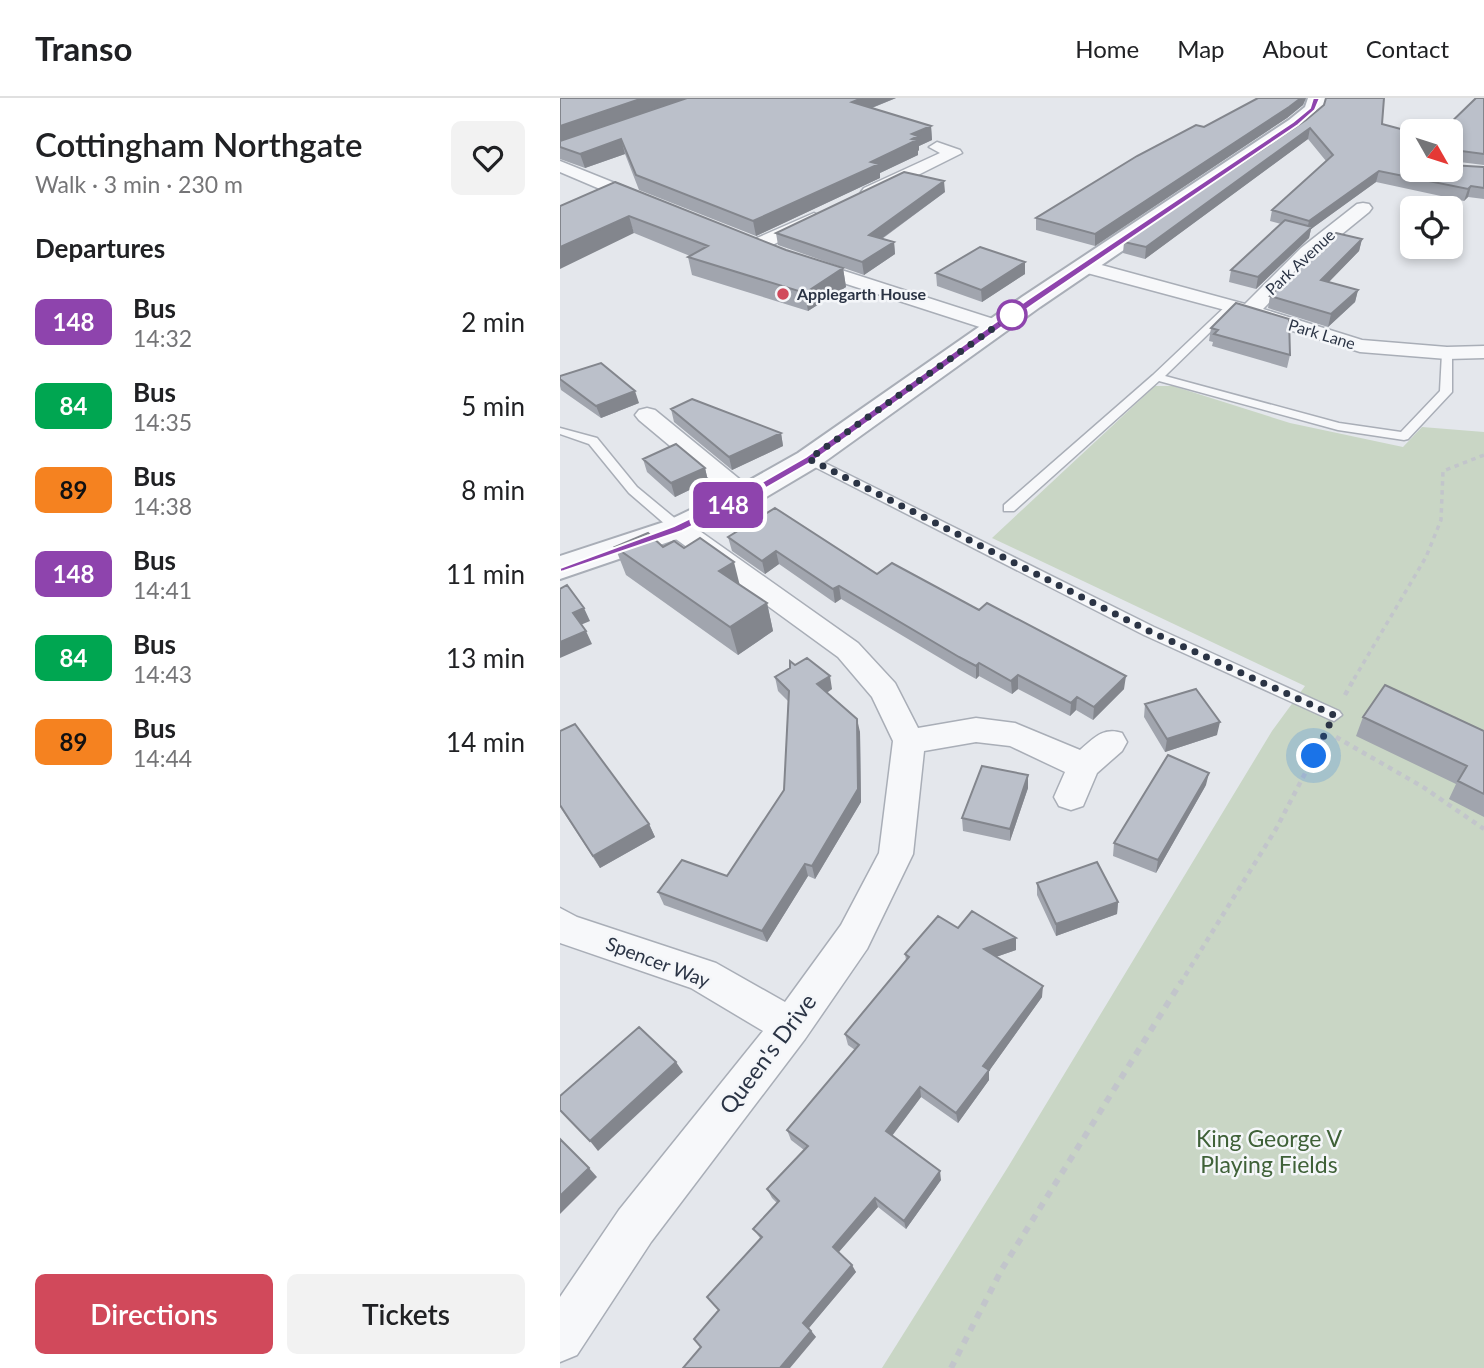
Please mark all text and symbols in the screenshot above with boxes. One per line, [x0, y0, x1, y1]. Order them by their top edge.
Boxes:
text: Transo [35, 28, 132, 68]
text: Home [1075, 34, 1139, 63]
text: Map [1177, 34, 1225, 63]
text: About [1263, 34, 1328, 63]
text: Contact [1366, 34, 1449, 63]
north arrow [1400, 119, 1463, 182]
map controls [1400, 119, 1463, 259]
button: heart [451, 121, 525, 195]
text: Cottingham Northgate [35, 124, 363, 164]
text: Walk · 3 min · 230 m [35, 170, 243, 198]
button: locate [1400, 196, 1463, 259]
street label: Park Avenue [1261, 225, 1338, 299]
text: Departures [35, 232, 165, 264]
place label: Applegarth House [796, 284, 927, 303]
marker: Applegarth House [775, 286, 791, 302]
text: Bus [133, 292, 176, 324]
unlabelled marker [997, 300, 1027, 330]
text: 2 min [461, 306, 525, 338]
text: 148 [53, 307, 94, 336]
street label: Park Lane [1286, 314, 1358, 353]
text: 14:32 [133, 324, 192, 352]
text: Bus [133, 376, 176, 408]
text: 5 min [461, 390, 525, 422]
text: 84 [60, 391, 87, 420]
text: 14:35 [133, 408, 192, 436]
text: Bus [133, 460, 176, 492]
text: 8 min [461, 474, 525, 506]
text: 89 [60, 475, 87, 504]
line badge: 148 [688, 482, 768, 528]
text: 148 [707, 490, 749, 519]
text: 14:38 [133, 492, 192, 520]
text: Bus [133, 544, 176, 576]
text: 11 min [446, 558, 525, 590]
text: 148 [53, 559, 94, 588]
text: 14:41 [133, 576, 192, 604]
text: Bus [133, 628, 176, 660]
text: 13 min [446, 642, 525, 674]
text: 84 [60, 643, 87, 672]
text: 14:43 [133, 660, 192, 688]
text: Bus [133, 712, 176, 744]
text: 14 min [446, 726, 525, 758]
text: 89 [60, 727, 87, 756]
your location [1296, 738, 1331, 773]
text: 14:44 [133, 744, 192, 772]
street label: Spencer Way [603, 931, 713, 992]
street label: Queen's Drive [713, 988, 821, 1119]
park label: King George V Playing Fields [1196, 1124, 1342, 1178]
button: Directions [35, 1274, 273, 1354]
button: Tickets [287, 1274, 525, 1354]

